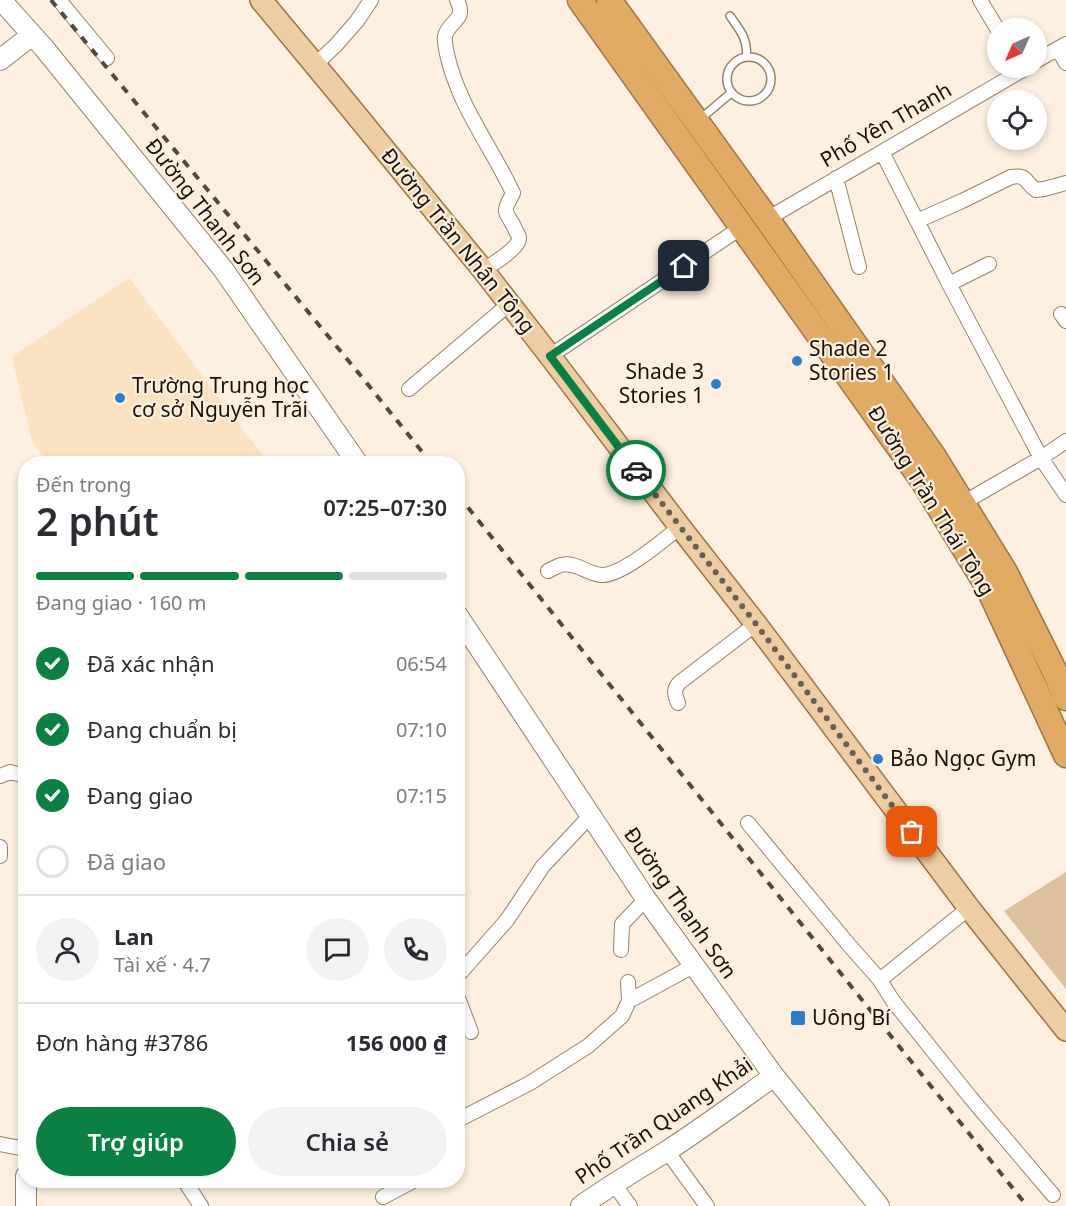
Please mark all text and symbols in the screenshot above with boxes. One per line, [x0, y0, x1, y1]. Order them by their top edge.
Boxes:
north arrow [987, 18, 1047, 78]
map controls [987, 18, 1047, 150]
street label: Phố Yên Thanh [815, 75, 956, 173]
button: locate [987, 90, 1047, 150]
street label: Đường Thanh Sơn [140, 132, 272, 291]
street label: Đường Trần Nhân Tông [375, 142, 542, 339]
pin [658, 240, 709, 291]
icon: home [667, 249, 700, 282]
place label: Shade 2 Stories 1 [809, 334, 894, 386]
marker: Shade 2 Stories 1 [790, 354, 804, 368]
place label: Shade 3 Stories 1 [619, 357, 704, 409]
place label: Trường Trung học cơ sở Nguyễn Trãi [132, 371, 309, 423]
marker: Shade 3 Stories 1 [709, 377, 723, 391]
marker: Trường Trung học cơ sở Nguyễn Trãi [113, 391, 127, 405]
street label: Đường Trần Thái Tông [862, 400, 1002, 601]
courier [606, 440, 666, 500]
icon: car [620, 454, 653, 487]
text: Đến trong [36, 471, 131, 498]
text: 07:25–07:30 [323, 492, 447, 522]
text: 2 phút [36, 494, 158, 547]
text: Đang giao · 160 m [36, 589, 206, 616]
icon: check [36, 647, 69, 680]
text: Đã xác nhận [87, 648, 215, 678]
text: 06:54 [396, 650, 447, 677]
icon: check [36, 713, 69, 746]
text: Đang chuẩn bị [87, 714, 237, 744]
text: 07:10 [396, 716, 447, 743]
place label: Bảo Ngọc Gym [890, 744, 1036, 772]
marker: Bảo Ngọc Gym [871, 752, 885, 766]
icon: check [36, 779, 69, 812]
text: Đang giao [87, 780, 193, 810]
text: 07:15 [396, 782, 447, 809]
pin [886, 806, 937, 857]
icon: bag [895, 815, 928, 848]
street label: Đường Thanh Sơn [618, 821, 744, 984]
text: Đã giao [87, 846, 166, 876]
button: person [36, 918, 99, 981]
button: chat [306, 918, 369, 981]
button: phone [384, 918, 447, 981]
text: Lan [114, 921, 154, 951]
text: Tài xế · 4.7 [114, 951, 211, 978]
place label: Uông Bí [812, 1003, 891, 1031]
marker: Uông Bí [789, 1009, 807, 1027]
text: Đơn hàng #3786 [36, 1027, 208, 1057]
text: 156 000 ₫ [346, 1027, 447, 1057]
street label: Phố Trần Quang Khải [569, 1050, 758, 1190]
button: Trợ giúp [36, 1107, 236, 1176]
button: Chia sẻ [248, 1107, 447, 1176]

